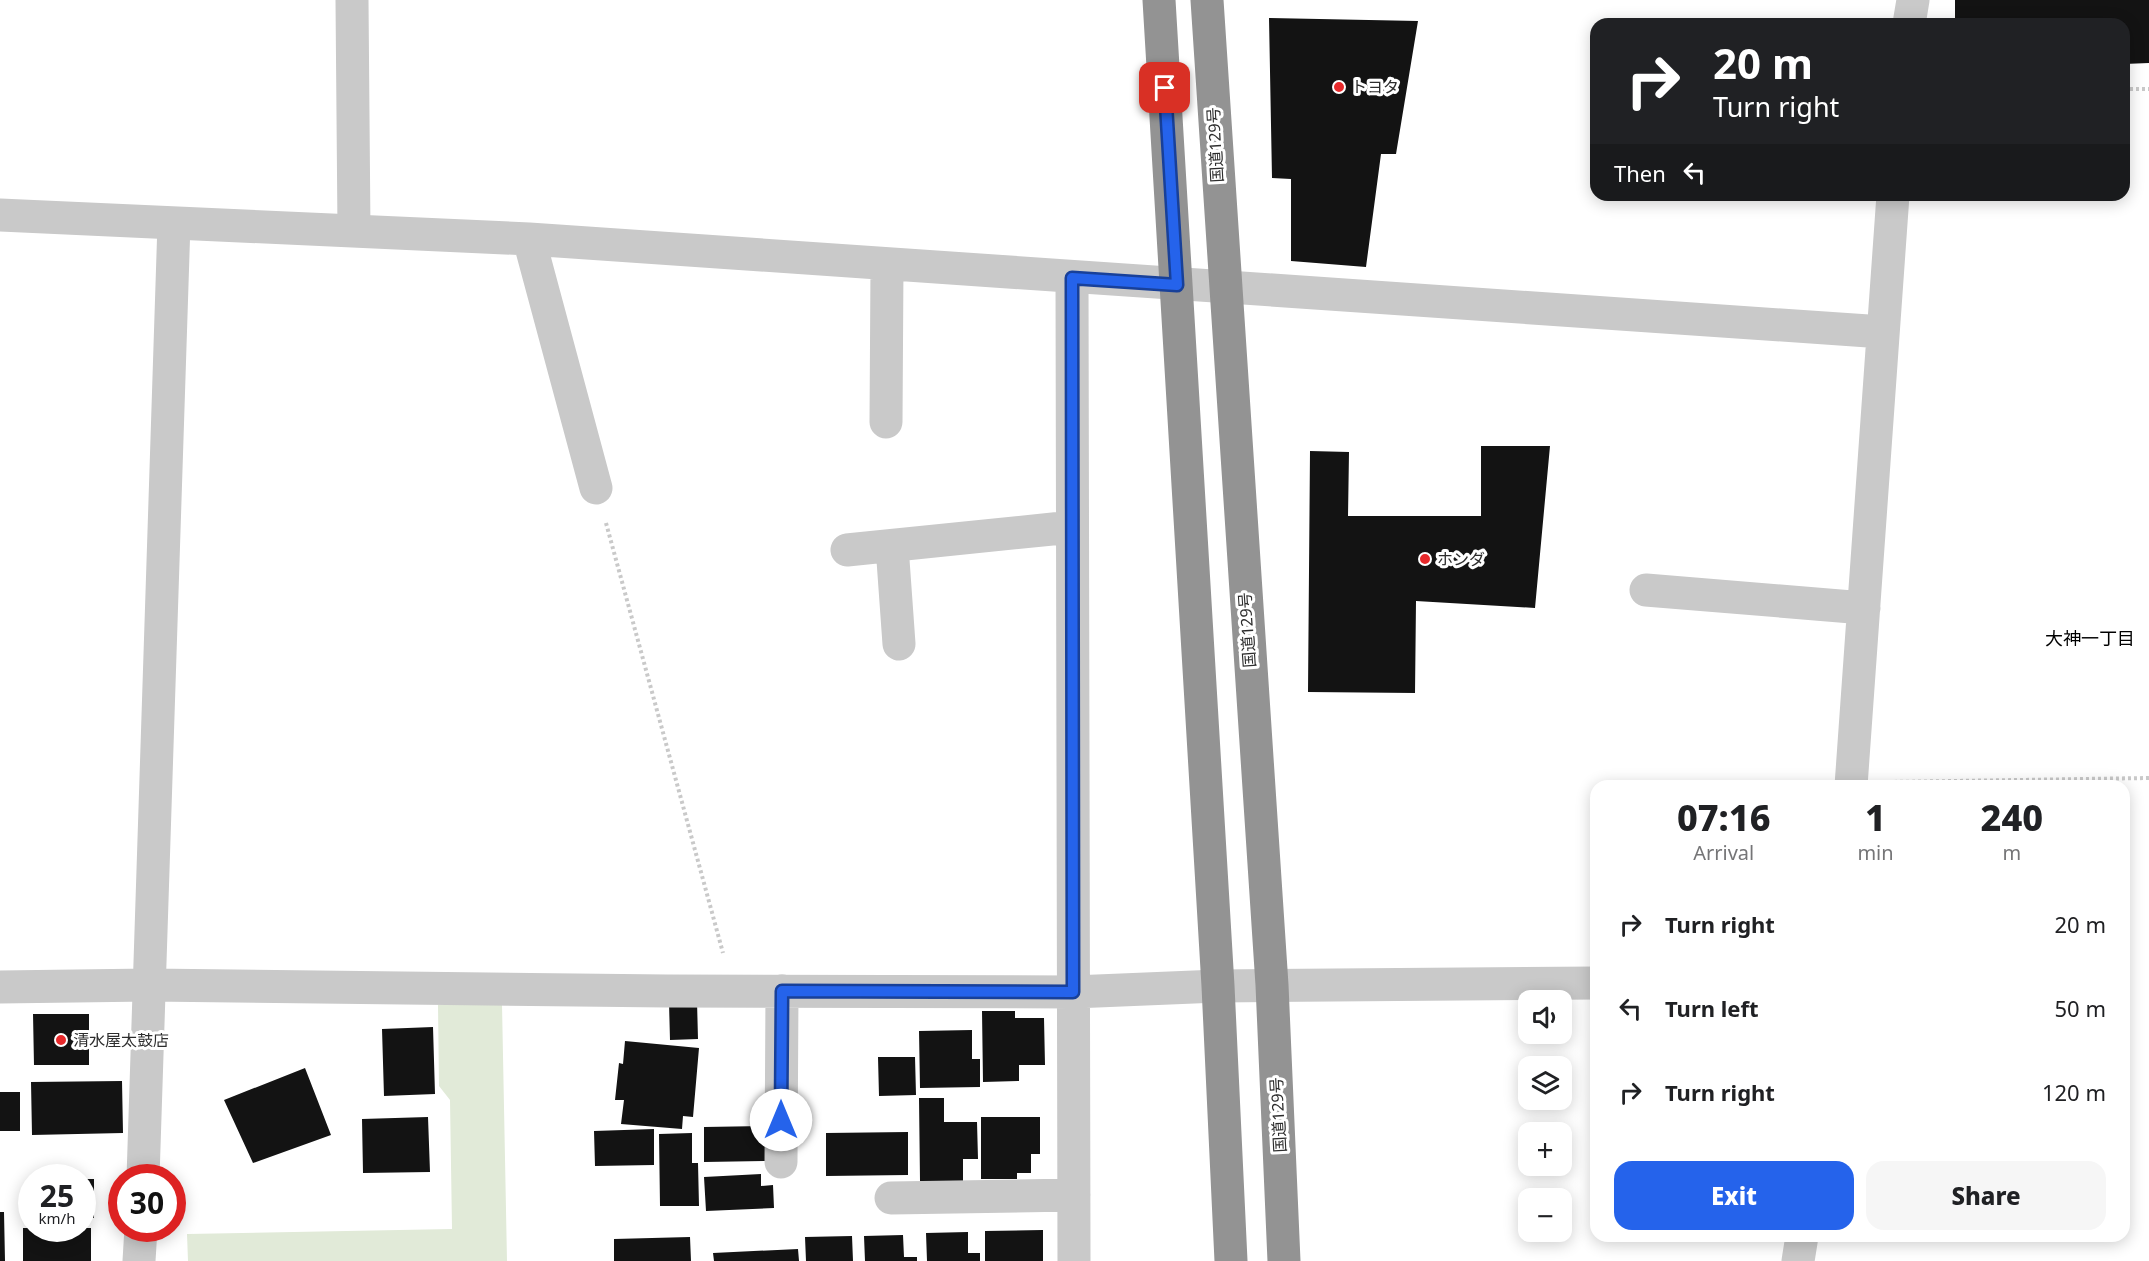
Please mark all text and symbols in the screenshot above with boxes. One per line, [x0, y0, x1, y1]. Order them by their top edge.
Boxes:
text: 20 m [1713, 34, 1813, 91]
icon: right [1614, 42, 1692, 120]
pin [1139, 62, 1190, 113]
icon: arrive [1148, 71, 1181, 104]
place label: トヨタ [1351, 76, 1399, 98]
marker: トヨタ [1332, 80, 1346, 94]
text: Turn right [1713, 88, 1839, 125]
street label: 国道129号 [1202, 107, 1228, 183]
icon: left [1678, 156, 1711, 189]
text: Then [1614, 158, 1666, 188]
place label: ホンダ [1437, 548, 1485, 570]
marker: ホンダ [1418, 552, 1432, 566]
street label: 国道129号 [1233, 592, 1261, 668]
district label: 大神一丁目 [2045, 626, 2135, 650]
text: 07:16 [1677, 793, 1770, 842]
text: 1 [1865, 793, 1886, 842]
text: 240 [1981, 793, 2043, 842]
text: Arrival [1693, 839, 1754, 866]
text: min [1857, 839, 1894, 866]
text: m [2002, 839, 2021, 866]
icon: right [1614, 908, 1647, 941]
text: Turn right [1665, 909, 1775, 939]
text: 20 m [2055, 909, 2106, 939]
map controls [1518, 990, 1572, 1242]
button: sound [1518, 990, 1572, 1044]
icon: left [1614, 992, 1647, 1025]
text: Turn left [1665, 993, 1759, 1023]
text: 50 m [2055, 993, 2106, 1023]
place label: 清水屋太鼓店 [73, 1029, 169, 1051]
marker: 清水屋太鼓店 [54, 1033, 68, 1047]
button: layers [1518, 1056, 1572, 1110]
icon: right [1614, 1076, 1647, 1109]
street label: 国道129号 [1265, 1077, 1291, 1153]
text: Turn right [1665, 1077, 1775, 1107]
text: 120 m [2042, 1077, 2106, 1107]
position arrow [749, 1088, 813, 1152]
button: + [1518, 1122, 1572, 1176]
button: Exit [1614, 1161, 1854, 1230]
button: Share [1866, 1161, 2106, 1230]
speed limit sign: 30 [108, 1164, 186, 1242]
text: 25 [40, 1175, 74, 1216]
button: − [1518, 1188, 1572, 1242]
text: km/h [39, 1208, 75, 1228]

